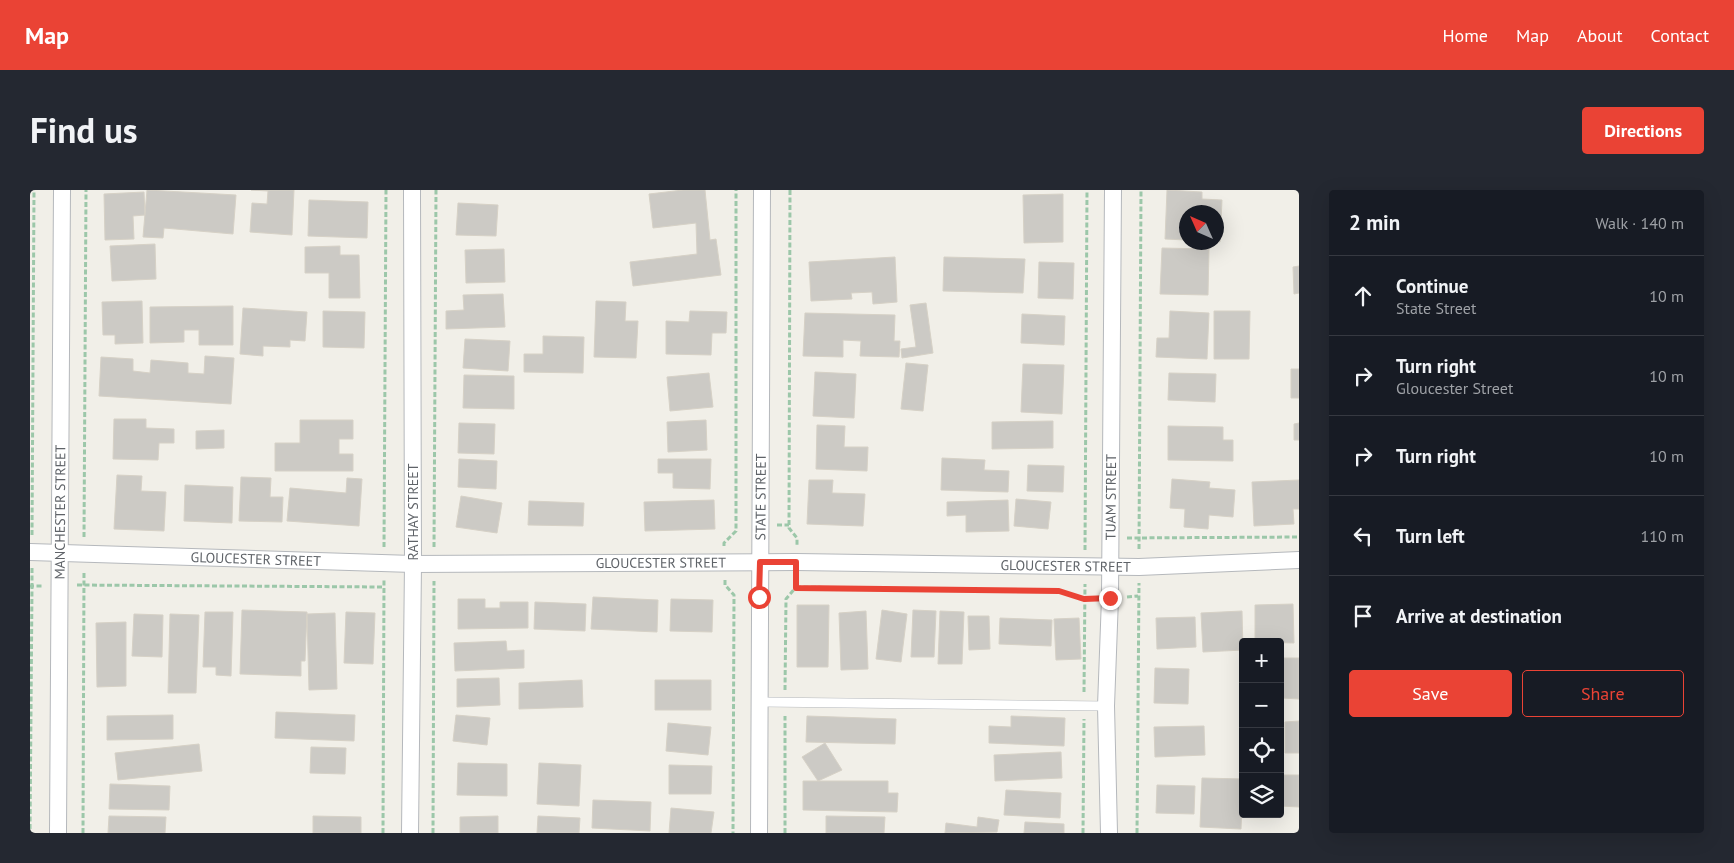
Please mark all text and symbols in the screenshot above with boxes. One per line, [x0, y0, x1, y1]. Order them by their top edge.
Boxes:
text: Map [25, 20, 69, 51]
text: Home [1442, 24, 1488, 47]
text: Map [1516, 24, 1549, 47]
text: About [1577, 24, 1623, 47]
text: Contact [1651, 24, 1709, 47]
text: Find us [30, 107, 138, 153]
button: Directions [1582, 107, 1704, 154]
north arrow [1179, 205, 1224, 250]
text: 2 min [1349, 209, 1400, 236]
text: Walk · 140 m [1595, 213, 1684, 233]
text: Continue [1396, 274, 1468, 298]
icon: ahead [1349, 282, 1377, 310]
text: 10 m [1649, 286, 1684, 306]
text: State Street [1396, 298, 1476, 318]
text: Turn right [1396, 354, 1476, 378]
icon: right [1349, 362, 1377, 390]
text: 10 m [1649, 366, 1684, 386]
text: Gloucester Street [1396, 378, 1513, 398]
icon: right [1349, 442, 1377, 470]
street label: MANCHESTER STREET [51, 444, 69, 579]
text: Turn right [1396, 444, 1476, 468]
text: 10 m [1649, 446, 1684, 466]
street label: STATE STREET [751, 453, 770, 541]
street label: TUAM STREET [1101, 454, 1120, 540]
street label: RATHAY STREET [404, 463, 422, 561]
icon: left [1349, 522, 1377, 550]
text: Turn left [1396, 524, 1465, 548]
text: 110 m [1641, 526, 1684, 546]
street label: GLOUCESTER STREET [190, 548, 322, 570]
street label: GLOUCESTER STREET [596, 553, 726, 572]
street label: GLOUCESTER STREET [1000, 556, 1131, 576]
route start [748, 586, 771, 609]
route end [1099, 587, 1122, 610]
icon: arrive [1349, 602, 1377, 630]
text: Arrive at destination [1396, 604, 1562, 628]
map controls [1239, 638, 1284, 818]
button: + [1239, 638, 1284, 683]
button: Save [1349, 670, 1512, 717]
button: Share [1522, 670, 1684, 717]
button: − [1239, 683, 1284, 728]
button: locate [1239, 728, 1284, 773]
button: layers [1239, 773, 1284, 818]

